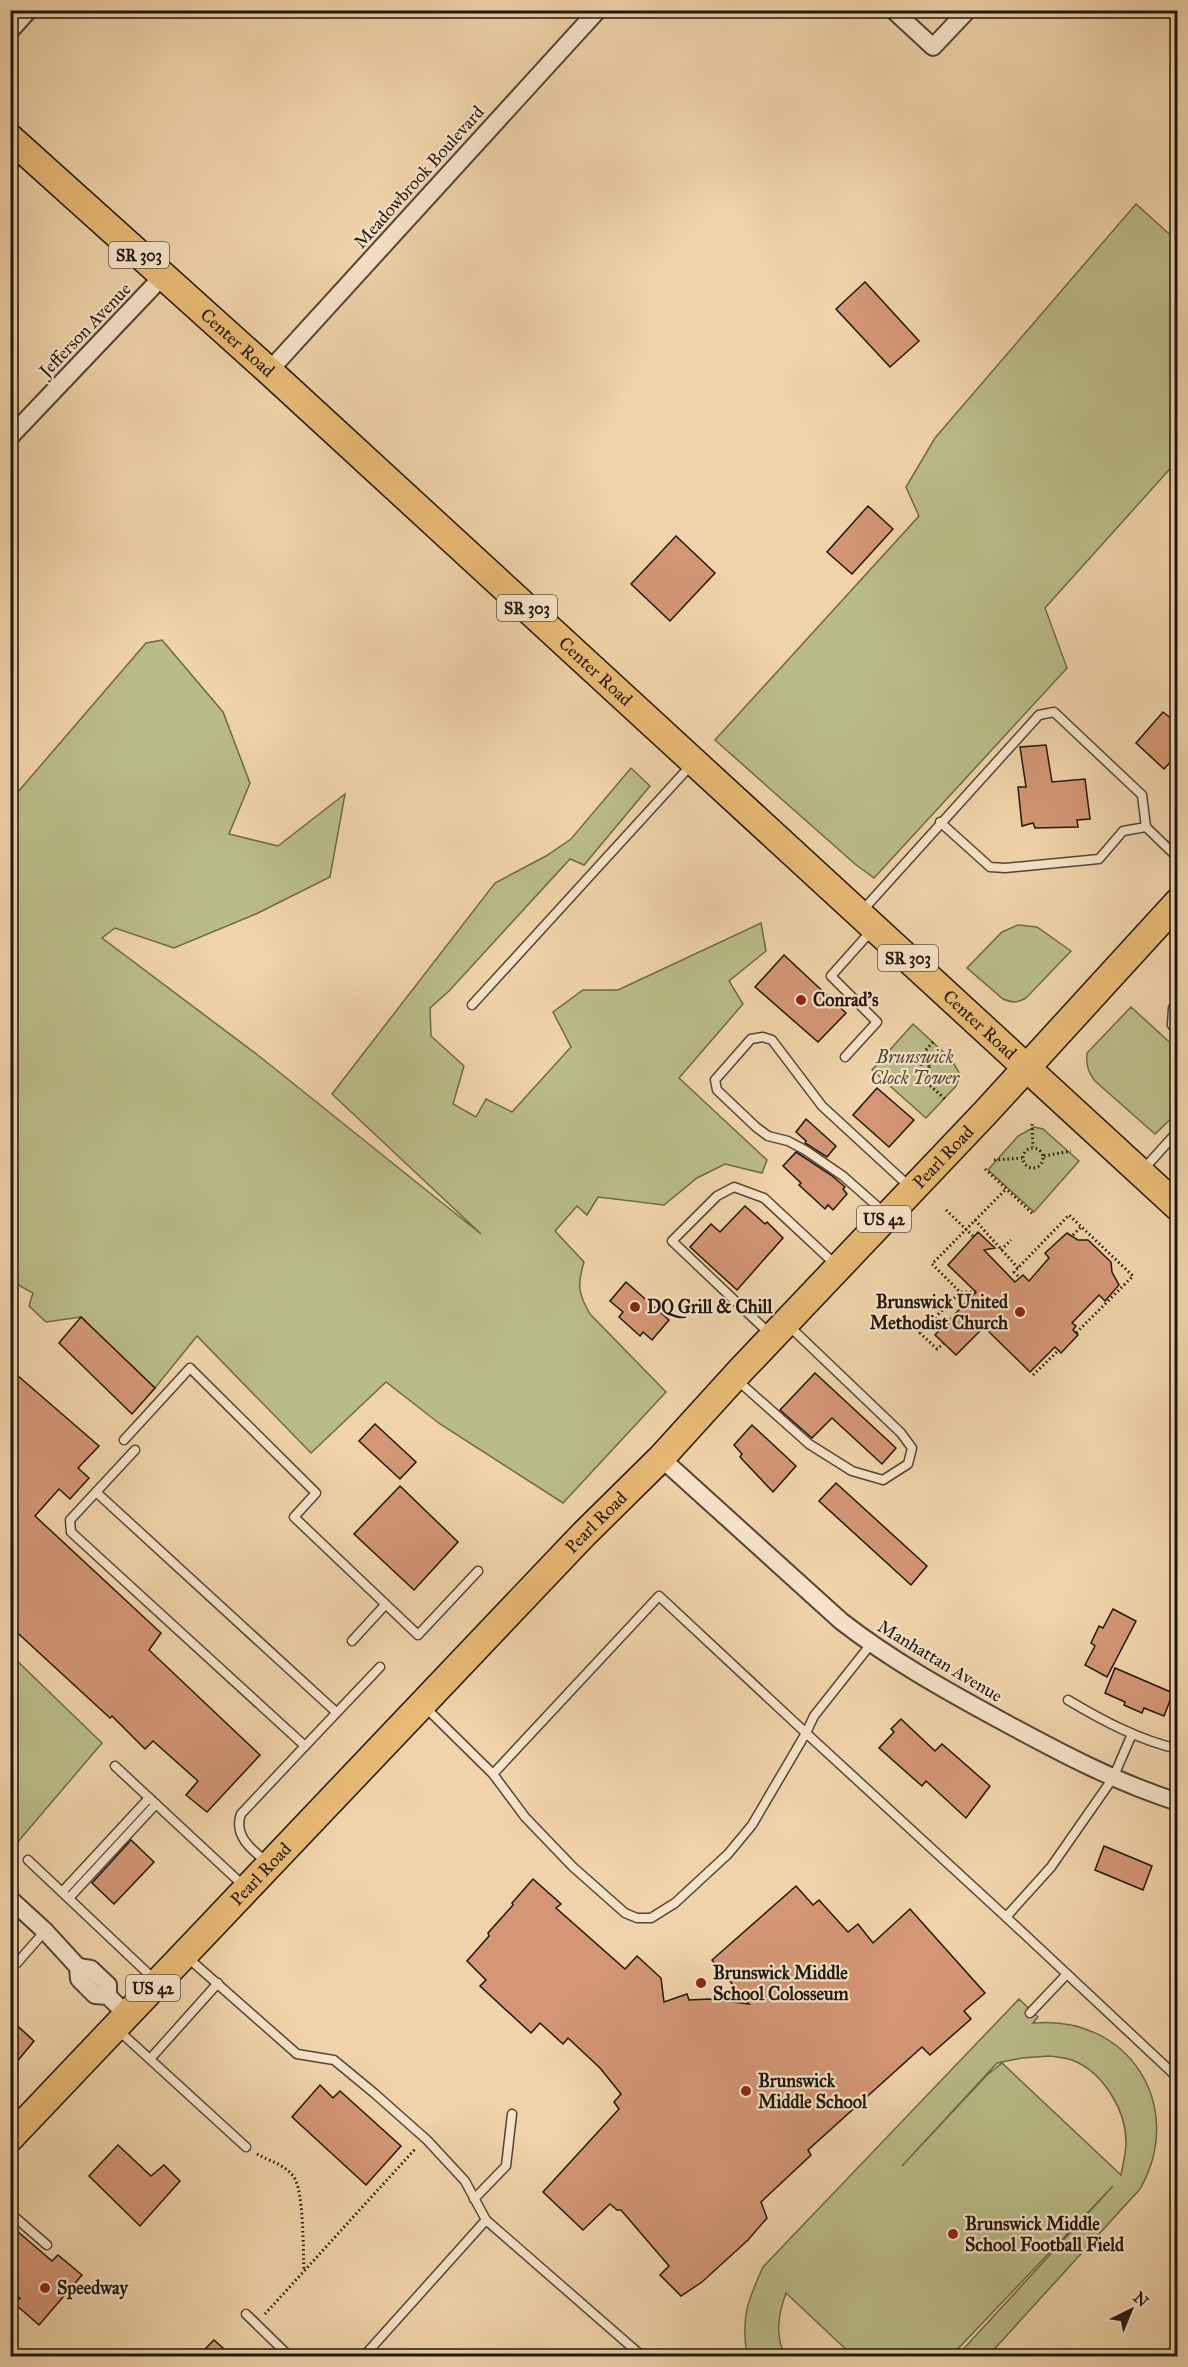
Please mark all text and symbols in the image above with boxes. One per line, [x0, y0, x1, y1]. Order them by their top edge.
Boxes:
street label: Meadowbrook Boulevard [349, 101, 489, 253]
road number: SR 303 [109, 242, 169, 268]
street label: Jefferson Avenue [33, 278, 136, 384]
street label: Center Road [196, 304, 279, 382]
road number: SR 303 [497, 595, 557, 621]
street label: Center Road [554, 632, 637, 711]
road number: SR 303 [878, 945, 938, 971]
street label: Center Road [938, 985, 1021, 1064]
place label: Conrad's [813, 989, 879, 1011]
marker: Conrad's [794, 993, 808, 1007]
park label: Brunswick Clock Tower [871, 1046, 961, 1089]
street label: Pearl Road [908, 1121, 978, 1193]
road number: US 42 [857, 1206, 911, 1232]
place label: Brunswick United Methodist Church [870, 1291, 1009, 1334]
place label: DQ Grill & Chill [647, 1296, 773, 1319]
marker: DQ Grill & Chill [628, 1300, 642, 1314]
marker: Brunswick United Methodist Church [1013, 1305, 1027, 1319]
street label: Pearl Road [560, 1487, 632, 1558]
street label: Manhattan Avenue [874, 1615, 1006, 1707]
street label: Pearl Road [226, 1838, 296, 1910]
place label: Brunswick Middle School Colosseum [713, 1962, 850, 2005]
road number: US 42 [126, 1975, 180, 2001]
marker: Brunswick Middle School Colosseum [694, 1976, 708, 1990]
place label: Brunswick Middle School [758, 2070, 868, 2113]
marker: Brunswick Middle School [739, 2084, 753, 2098]
place label: Brunswick Middle School Football Field [965, 2213, 1125, 2256]
marker: Brunswick Middle School Football Field [946, 2227, 960, 2241]
place label: Speedway [57, 2277, 129, 2300]
north arrow [1101, 2280, 1161, 2340]
marker: Speedway [38, 2281, 52, 2295]
text: N [1129, 2288, 1153, 2311]

